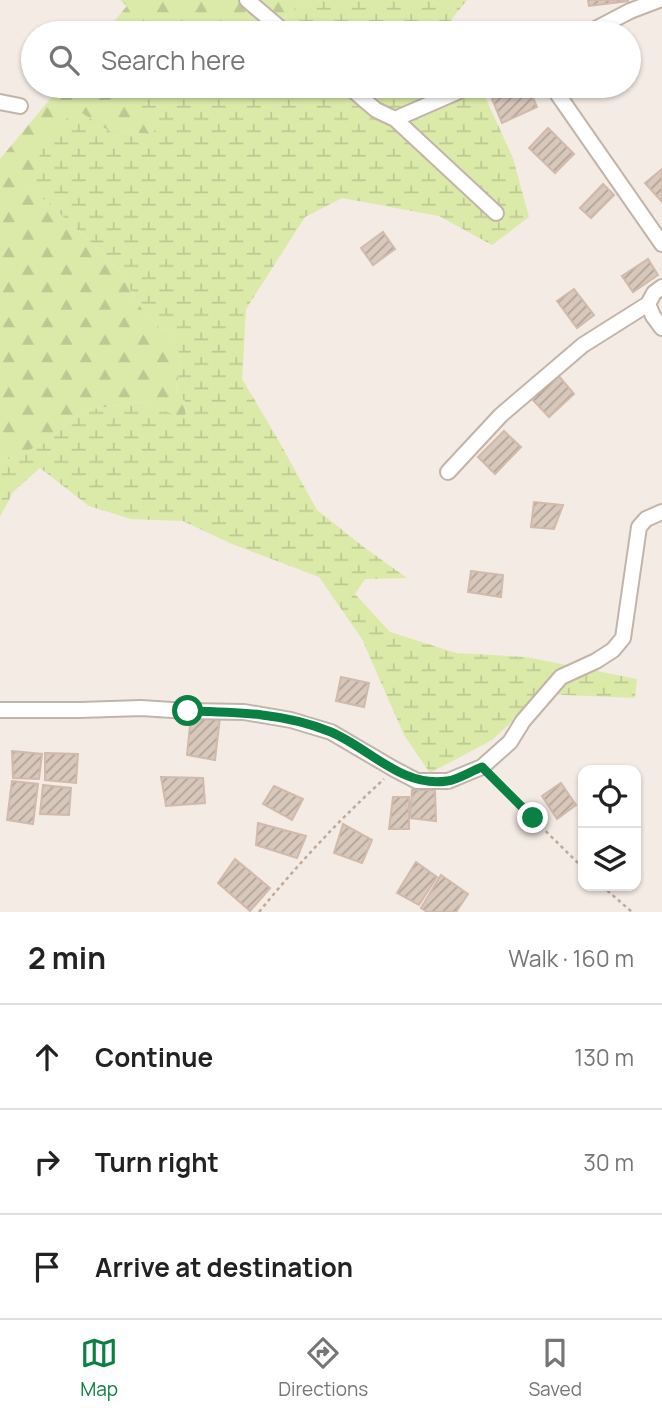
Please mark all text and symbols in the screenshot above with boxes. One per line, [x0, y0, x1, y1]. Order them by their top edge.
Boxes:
search box [21, 21, 641, 98]
icon: search [45, 41, 83, 79]
text: Search here [101, 42, 246, 78]
route start [172, 695, 203, 726]
map controls [578, 765, 641, 891]
button: locate [578, 765, 641, 828]
route end [517, 802, 548, 833]
button: layers [578, 828, 641, 891]
text: 2 min [28, 937, 106, 978]
text: Walk · 160 m [508, 942, 634, 974]
icon: ahead [28, 1038, 66, 1076]
text: Continue [95, 1039, 213, 1075]
text: 130 m [574, 1041, 634, 1073]
icon: right [28, 1143, 66, 1181]
text: Turn right [95, 1144, 219, 1180]
text: 30 m [583, 1146, 634, 1178]
icon: arrive [28, 1248, 66, 1286]
text: Arrive at destination [95, 1249, 353, 1285]
tab: Map [80, 1334, 118, 1402]
tab: Directions [278, 1334, 368, 1402]
tab: Saved [528, 1334, 582, 1402]

